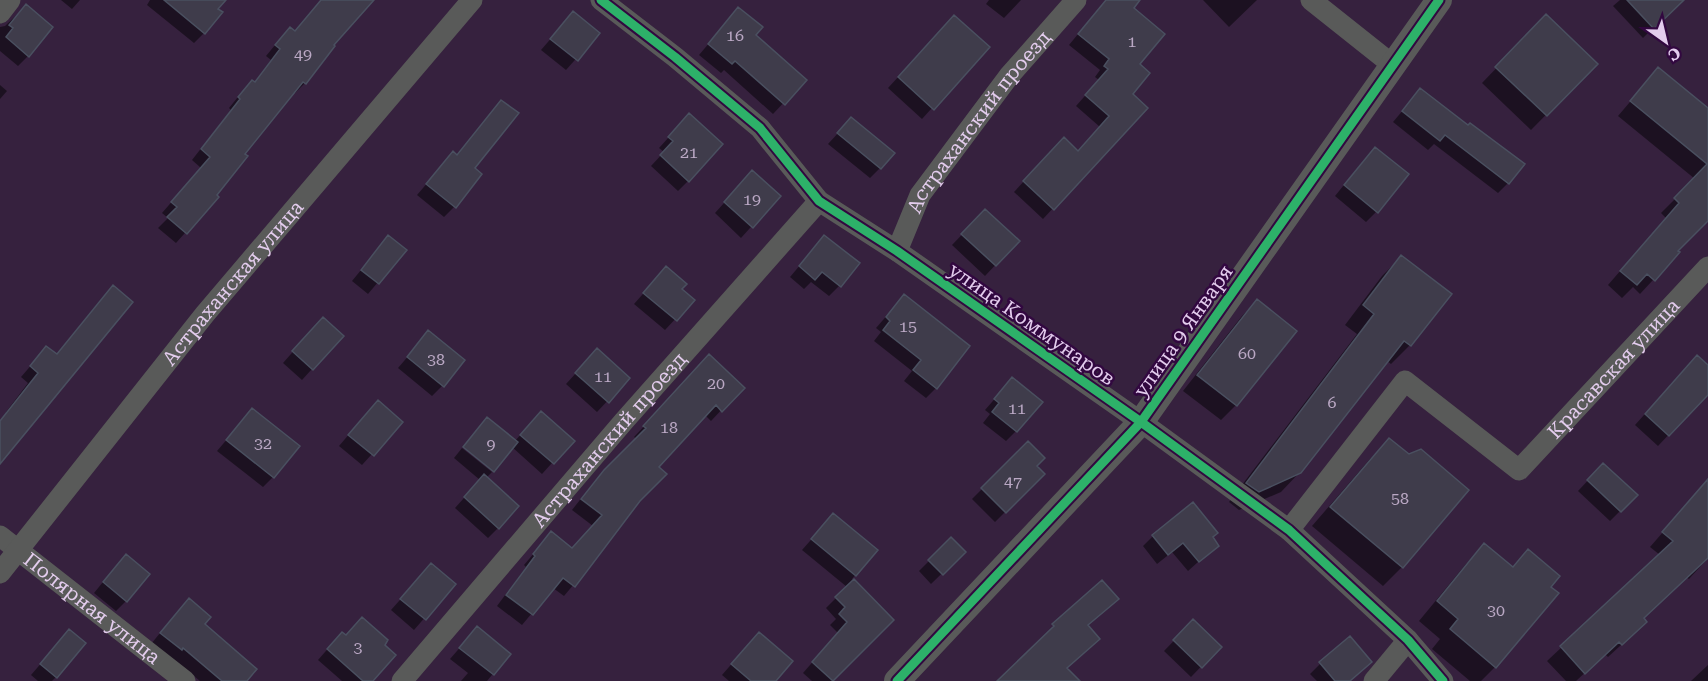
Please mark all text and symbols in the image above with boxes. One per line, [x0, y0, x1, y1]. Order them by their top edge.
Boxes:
north arrow [1636, 12, 1696, 72]
street label: Астраханский проезд [902, 25, 1056, 217]
house number: 16 [726, 26, 744, 45]
house number: 1 [1128, 32, 1137, 51]
text: С [1664, 43, 1684, 65]
house number: 49 [294, 45, 312, 64]
house number: 21 [680, 143, 698, 162]
house number: 19 [743, 190, 761, 209]
street label: Астраханская улица [157, 195, 308, 370]
street label: улица Коммунаров [944, 258, 1120, 390]
street label: улица 9 Января [1128, 260, 1238, 402]
street label: Красавская улица [1542, 293, 1685, 444]
house number: 15 [899, 317, 917, 336]
house number: 60 [1238, 344, 1256, 363]
street label: Астраханский проезд [527, 347, 692, 532]
house number: 38 [427, 350, 445, 369]
house number: 11 [594, 367, 612, 386]
house number: 20 [707, 374, 725, 393]
house number: 6 [1328, 393, 1337, 412]
house number: 11 [1008, 399, 1026, 418]
house number: 18 [660, 418, 678, 437]
house number: 32 [254, 434, 272, 453]
house number: 9 [487, 435, 496, 454]
house number: 47 [1004, 472, 1022, 491]
house number: 58 [1391, 489, 1409, 508]
street label: Полярная улица [19, 547, 165, 669]
house number: 30 [1487, 601, 1505, 620]
house number: 3 [354, 638, 363, 657]

